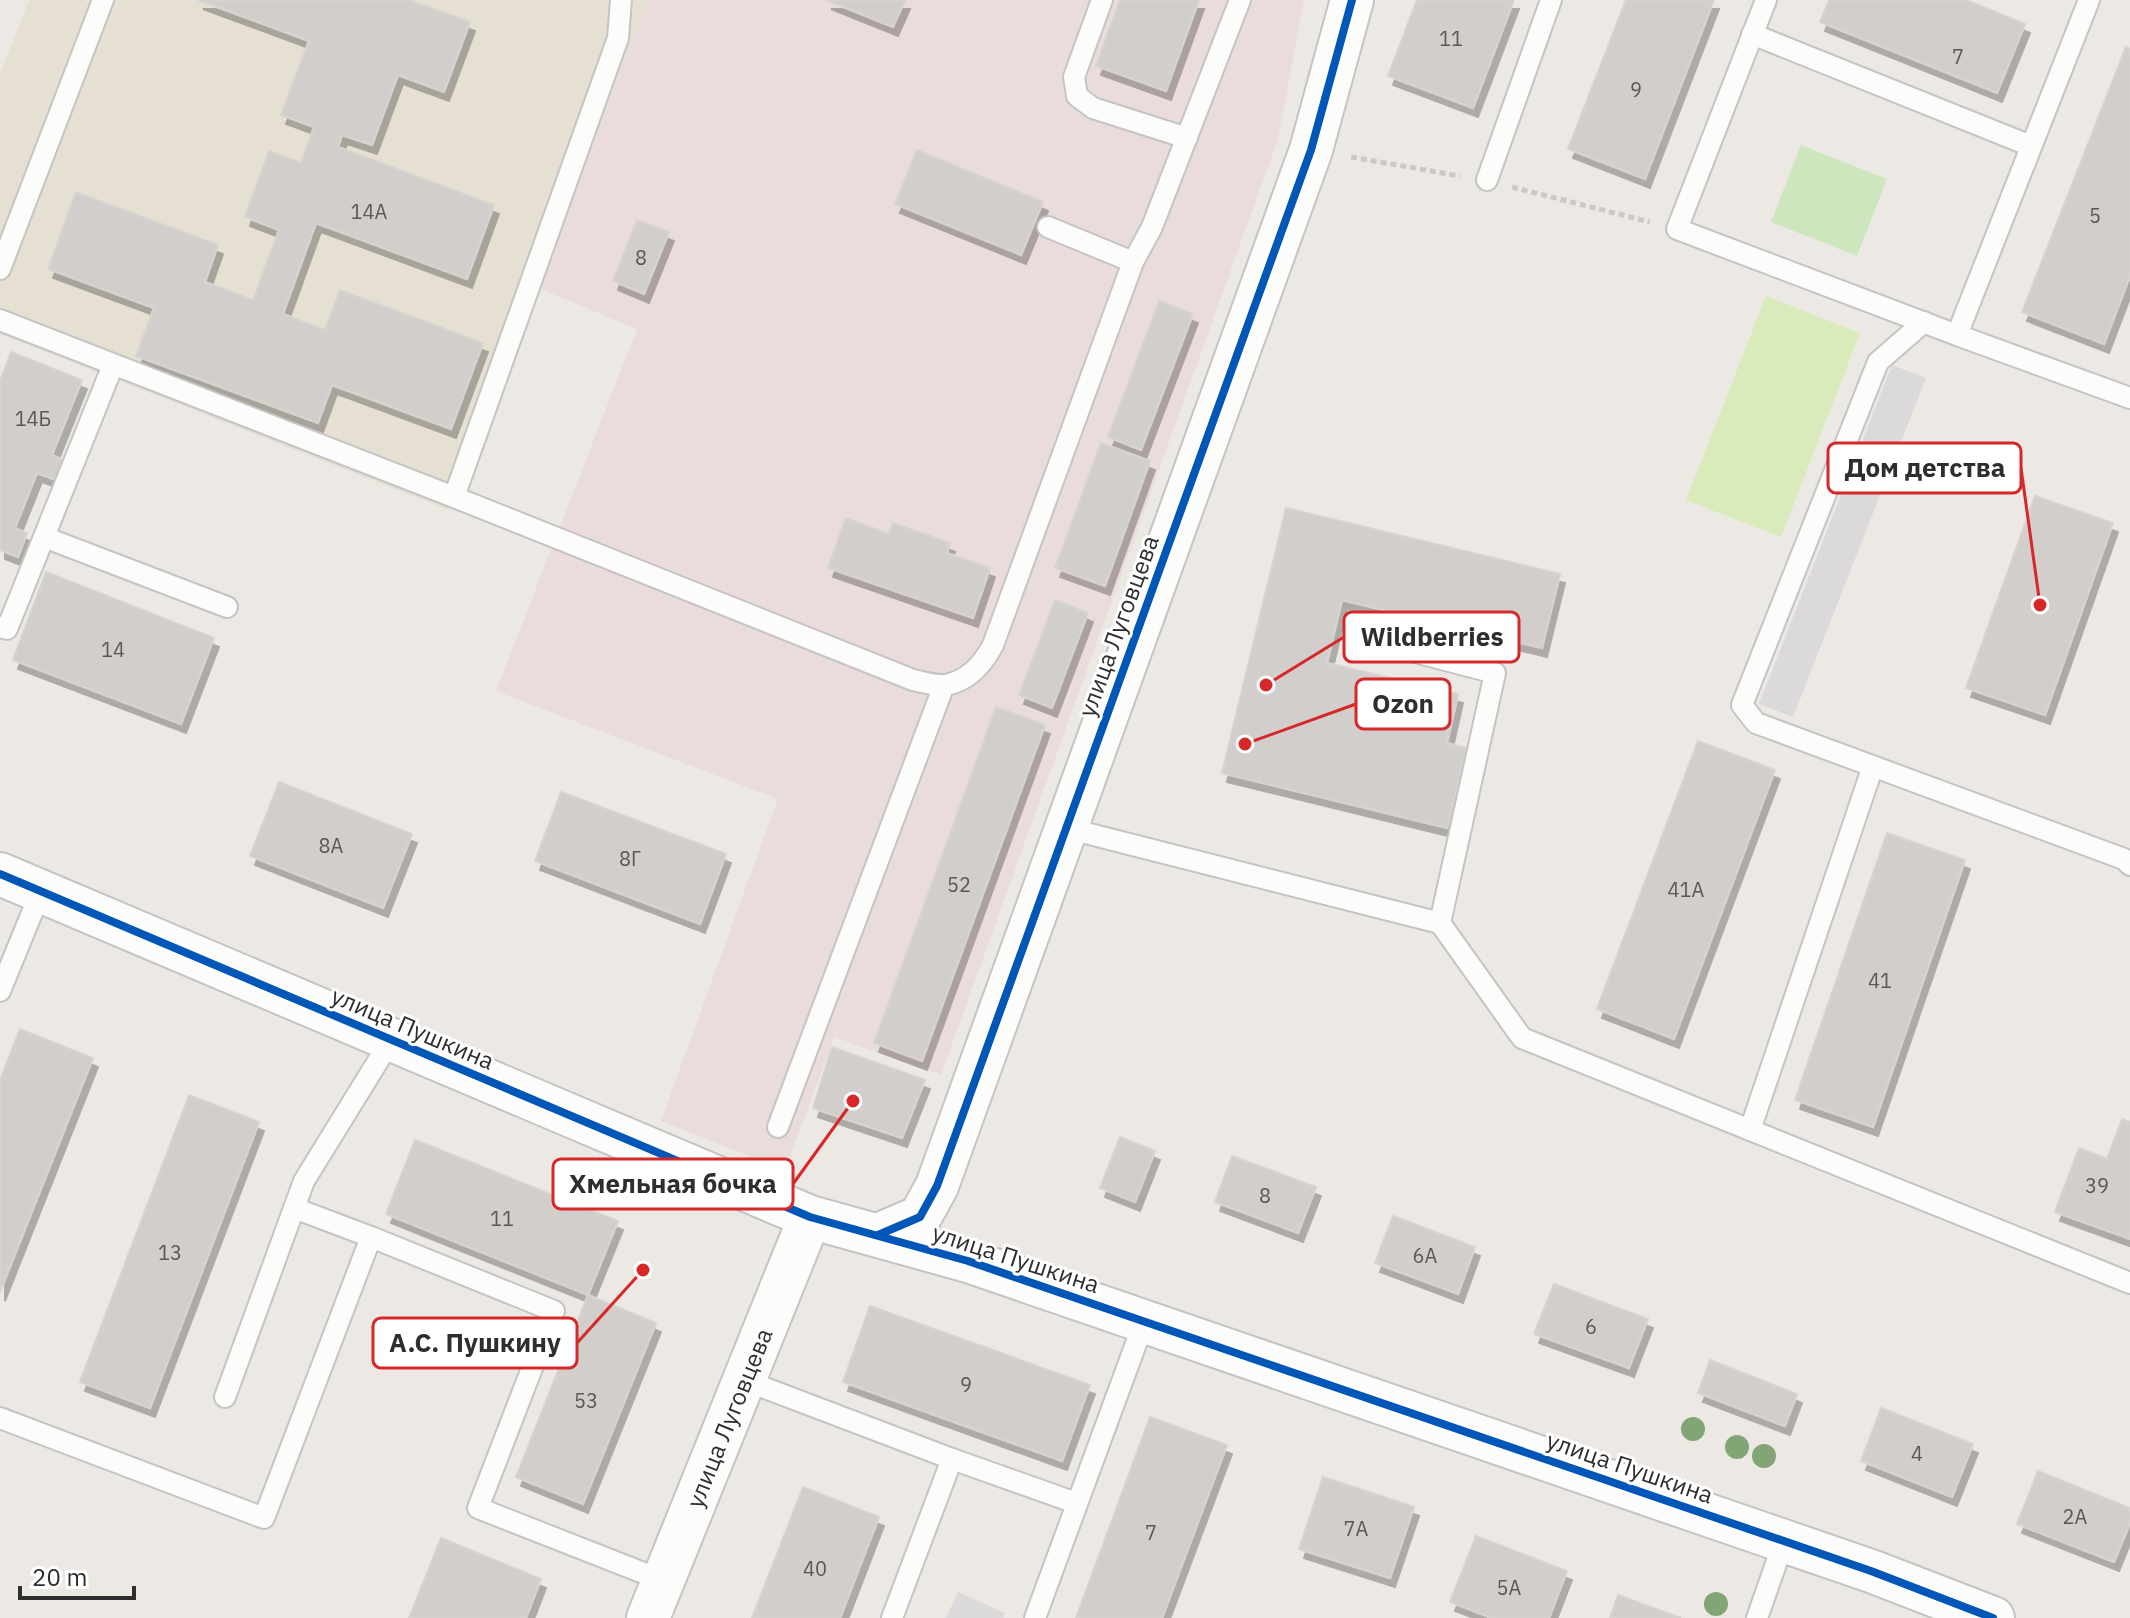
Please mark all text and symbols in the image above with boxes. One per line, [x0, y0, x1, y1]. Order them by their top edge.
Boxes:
house number: 11 [1439, 25, 1463, 52]
house number: 7 [1952, 43, 1964, 70]
house number: 9 [1630, 76, 1642, 103]
house number: 14А [351, 198, 388, 225]
house number: 5 [2089, 202, 2101, 229]
house number: 8 [635, 244, 647, 271]
house number: 14Б [15, 405, 51, 432]
callout: Дом детства [1828, 443, 2021, 493]
text: Дом детства [1845, 450, 2006, 484]
street label: улица Луговцева [1070, 531, 1166, 721]
callout: Wildberries [1344, 612, 1519, 662]
text: Wildberries [1360, 619, 1504, 653]
house number: 14 [101, 636, 125, 663]
callout: Ozon [1356, 679, 1450, 729]
text: Ozon [1372, 686, 1434, 720]
house number: 8А [319, 832, 344, 859]
house number: 8Г [619, 845, 641, 872]
house number: 52 [947, 871, 971, 898]
house number: 41А [1668, 876, 1705, 903]
house number: 41 [1868, 967, 1892, 994]
street label: улица Пушкина [327, 979, 500, 1077]
callout: Хмельная бочка [553, 1159, 793, 1209]
text: Хмельная бочка [569, 1166, 777, 1200]
house number: 39 [2085, 1172, 2109, 1199]
house number: 8 [1259, 1182, 1271, 1209]
house number: 11 [490, 1205, 514, 1232]
street label: улица Пушкина [928, 1216, 1104, 1300]
house number: 13 [158, 1239, 182, 1266]
house number: 6А [1413, 1242, 1438, 1269]
house number: 6 [1585, 1313, 1597, 1340]
callout: А.С. Пушкину [373, 1318, 577, 1368]
street label: улица Луговцева [678, 1323, 780, 1512]
text: А.С. Пушкину [389, 1325, 561, 1359]
house number: 9 [960, 1371, 972, 1398]
house number: 53 [574, 1387, 598, 1414]
street label: улица Пушкина [1542, 1424, 1718, 1511]
house number: 4 [1911, 1440, 1923, 1467]
house number: 2А [2063, 1503, 2088, 1530]
house number: 7А [1344, 1515, 1369, 1542]
house number: 7 [1145, 1519, 1157, 1546]
scale bar [20, 1550, 134, 1600]
house number: 40 [803, 1555, 827, 1582]
text: 20 m [32, 1561, 87, 1593]
house number: 5А [1497, 1574, 1522, 1601]

